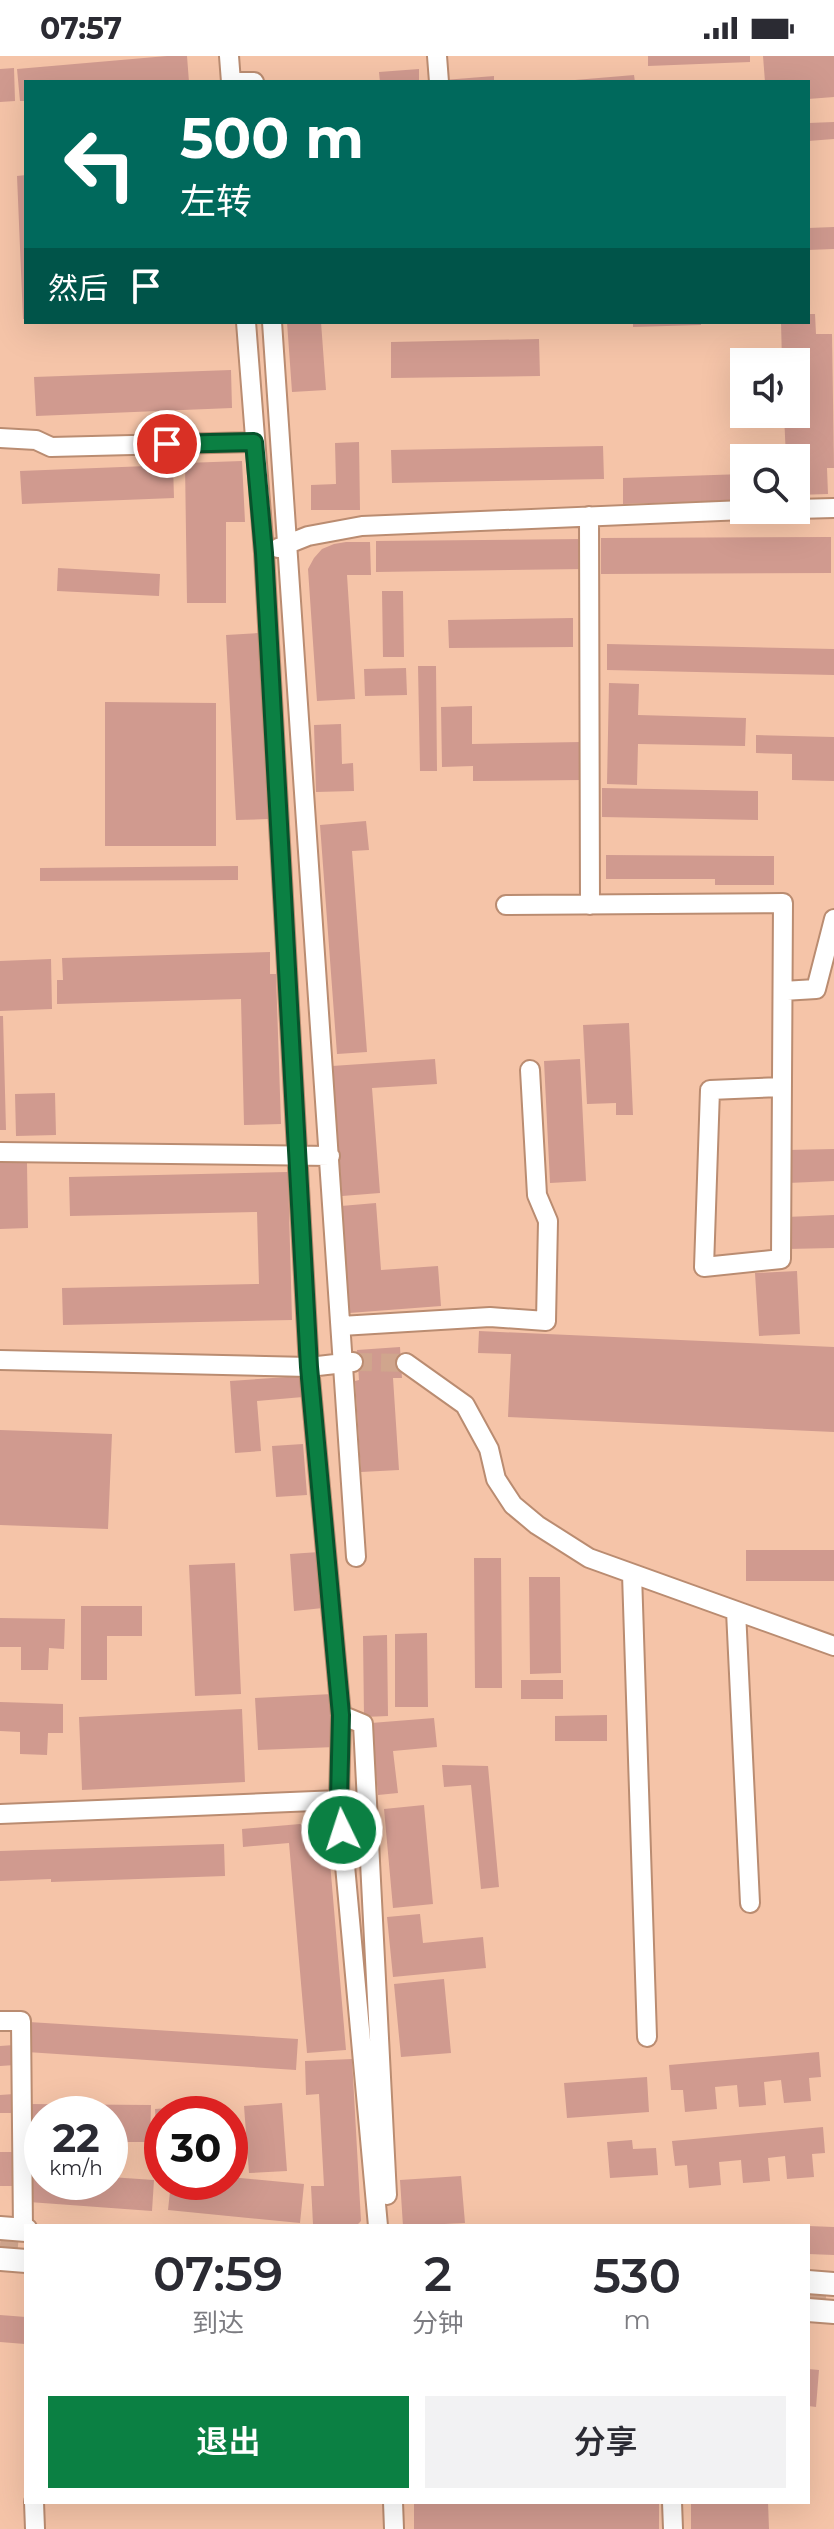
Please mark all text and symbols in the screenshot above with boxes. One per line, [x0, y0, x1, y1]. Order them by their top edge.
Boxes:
text: 07:57 [40, 10, 122, 47]
text: 500 m [180, 104, 364, 172]
icon: left [48, 112, 152, 216]
text: 左转 [180, 179, 252, 223]
icon: arrive [124, 264, 168, 308]
text: 然后 [48, 270, 108, 307]
map controls [730, 348, 810, 524]
button: sound [730, 348, 810, 428]
pin [133, 410, 201, 478]
icon: arrive [145, 422, 189, 466]
button: search [730, 444, 810, 524]
position arrow [300, 1788, 384, 1872]
speed limit sign: 30 [144, 2096, 248, 2200]
text: 22 [52, 2113, 100, 2162]
text: km/h [49, 2156, 103, 2180]
text: 07:59 [153, 2245, 283, 2303]
text: 2 [424, 2245, 452, 2303]
text: 530 [593, 2247, 681, 2305]
text: m [623, 2304, 651, 2336]
text: 到达 [192, 2307, 244, 2339]
text: 分钟 [412, 2307, 464, 2339]
button: 退出 [48, 2396, 409, 2488]
button: 分享 [425, 2396, 786, 2488]

